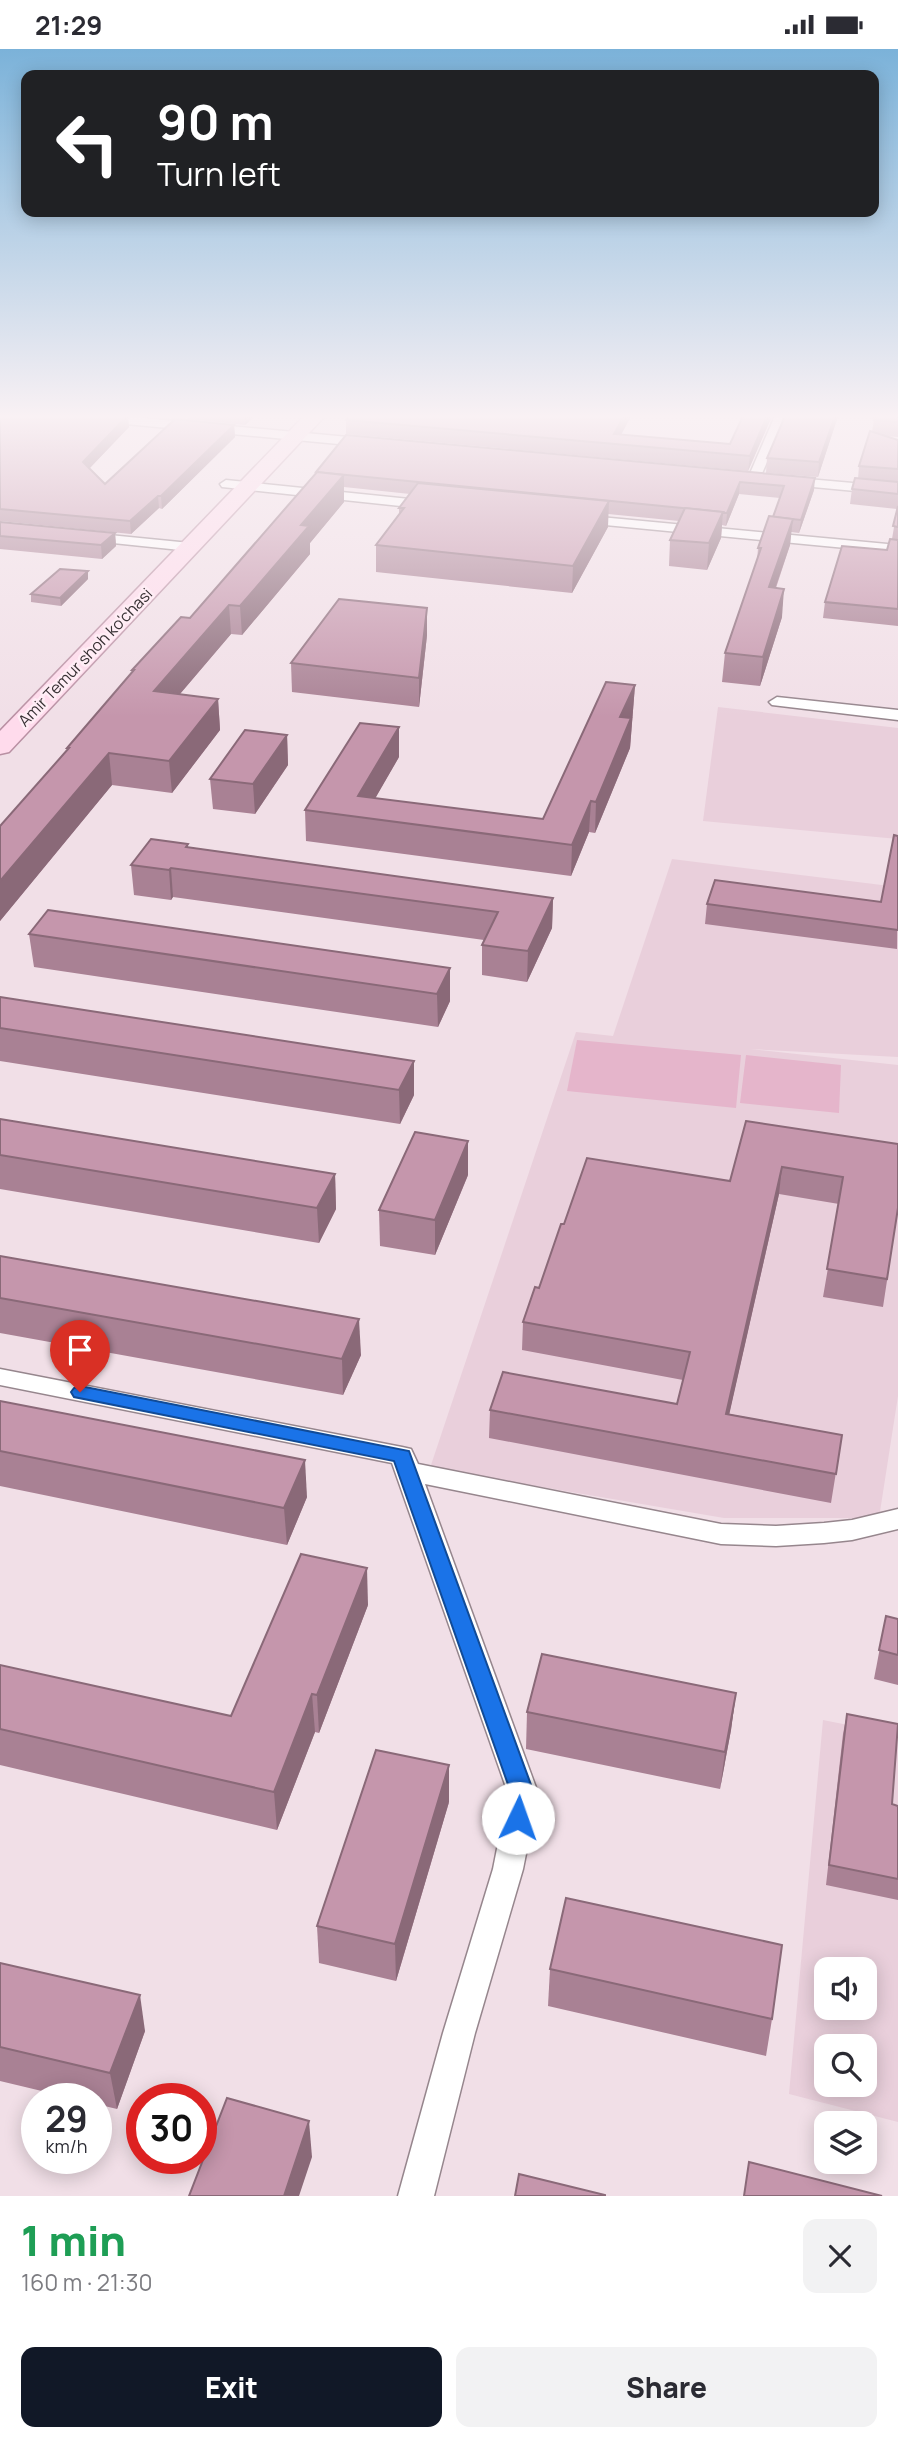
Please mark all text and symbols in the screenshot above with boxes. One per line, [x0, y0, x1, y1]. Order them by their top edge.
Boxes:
text: 21:29 [35, 7, 102, 43]
text: 90 m [157, 88, 274, 155]
icon: left [42, 98, 133, 189]
text: Turn left [157, 152, 281, 196]
street label: Amir Temur shoh ko'chasi [13, 583, 157, 731]
pin [50, 1320, 110, 1392]
icon: arrive [61, 1331, 99, 1369]
position arrow [481, 1781, 555, 1855]
map controls [814, 1957, 877, 2174]
button: sound [814, 1957, 877, 2020]
button: search [814, 2034, 877, 2097]
speed limit sign: 30 [126, 2083, 217, 2174]
text: 29 [45, 2095, 88, 2143]
button: layers [814, 2111, 877, 2174]
text: km/h [46, 2134, 87, 2158]
text: 1 min [21, 2211, 126, 2269]
button: close [803, 2219, 877, 2293]
text: 160 m · 21:30 [21, 2266, 153, 2298]
button: Exit [21, 2347, 442, 2427]
button: Share [456, 2347, 877, 2427]

